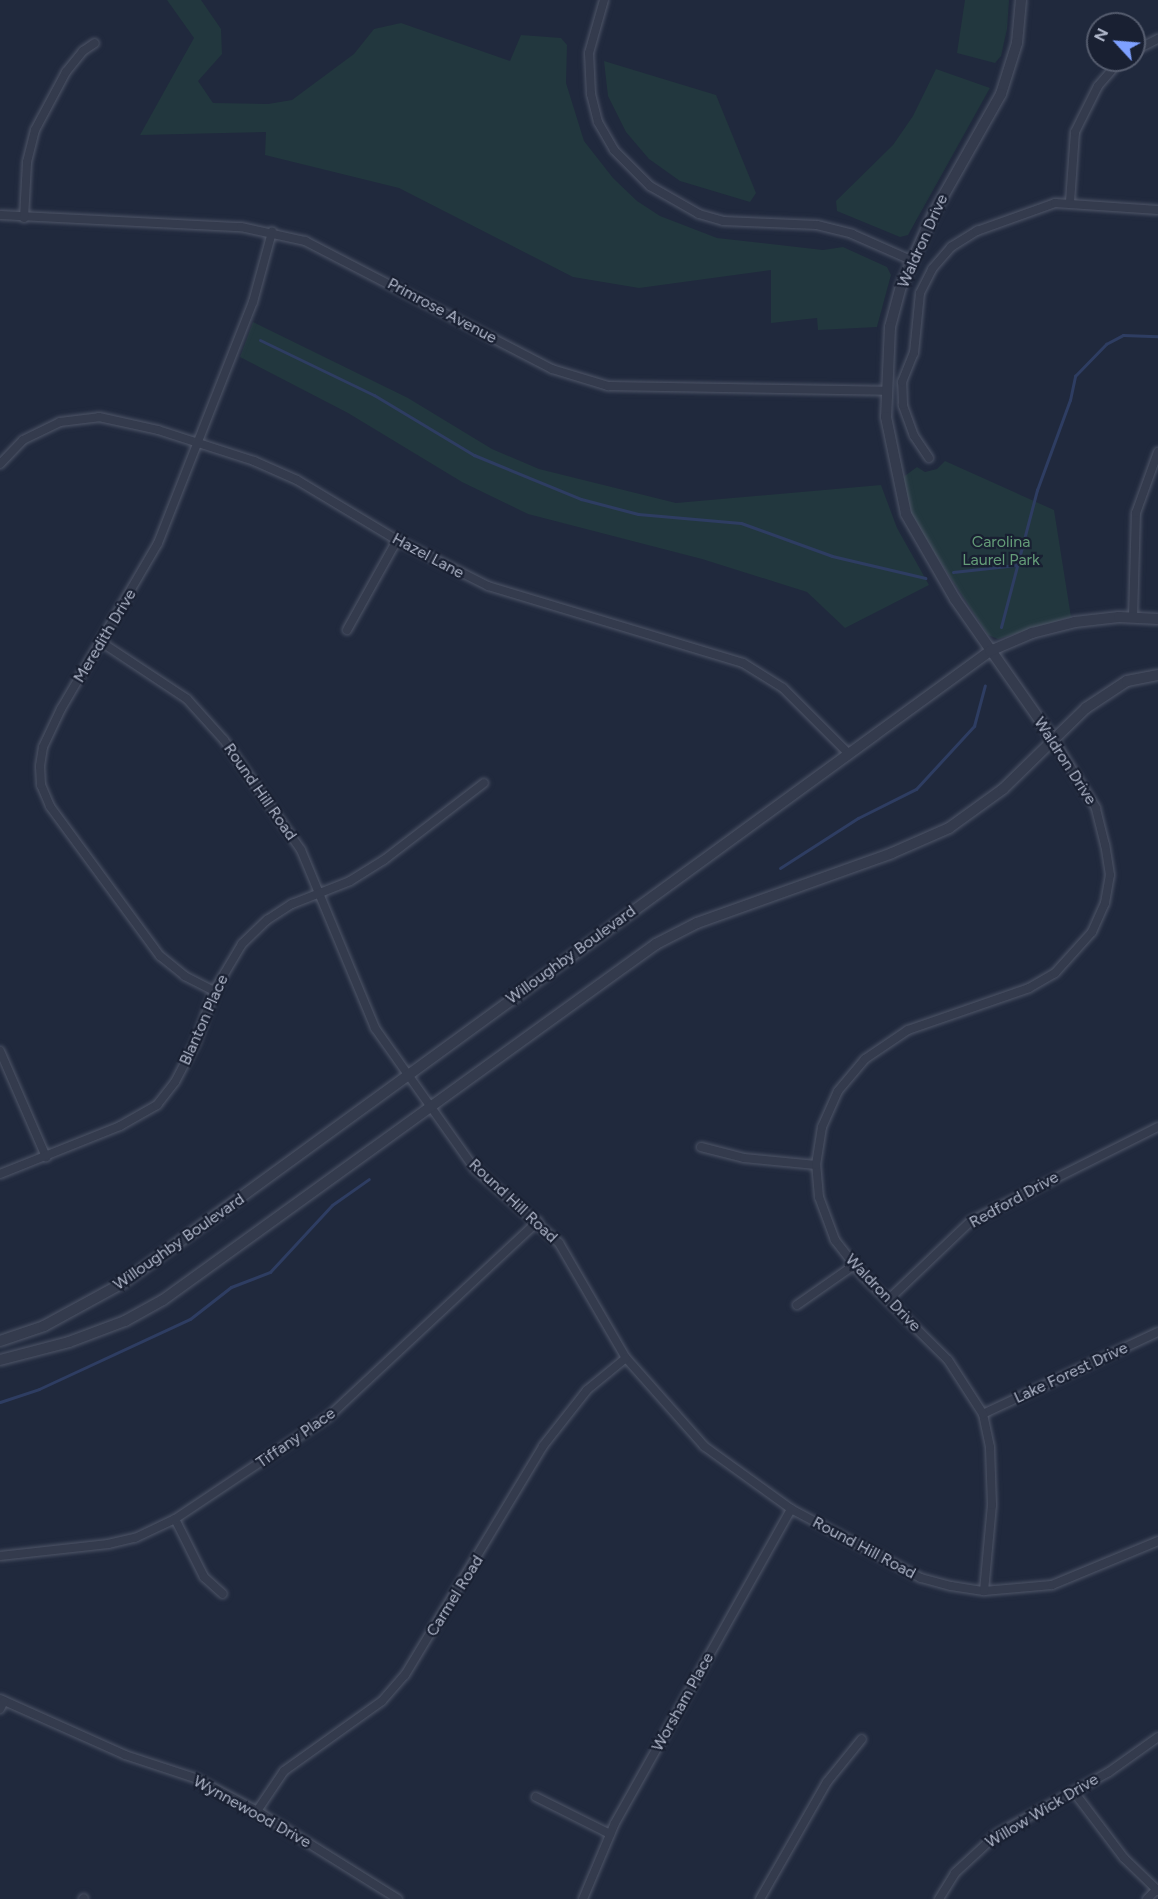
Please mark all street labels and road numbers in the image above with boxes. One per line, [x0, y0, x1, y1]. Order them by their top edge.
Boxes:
street label: Waldron Drive [894, 191, 952, 291]
street label: Primrose Avenue [384, 274, 500, 348]
street label: Hazel Lane [389, 529, 467, 583]
street label: Meredith Drive [70, 586, 140, 686]
street label: Waldron Drive [1030, 714, 1100, 808]
street label: Round Hill Road [219, 740, 301, 844]
street label: Willoughby Boulevard [503, 902, 639, 1008]
street label: Blanton Place [176, 972, 232, 1068]
street label: Round Hill Road [465, 1155, 561, 1247]
street label: Redford Drive [966, 1168, 1062, 1232]
street label: Willoughby Boulevard [110, 1190, 248, 1294]
street label: Waldron Drive [841, 1250, 925, 1336]
street label: Lake Forest Drive [1011, 1338, 1131, 1408]
street label: Tiffany Place [253, 1404, 339, 1472]
street label: Round Hill Road [809, 1513, 919, 1583]
street label: Carmel Road [423, 1552, 487, 1640]
street label: Worsham Place [648, 1649, 718, 1755]
street label: Willow Wick Drive [982, 1770, 1102, 1852]
street label: Wynnewood Drive [190, 1772, 314, 1852]

